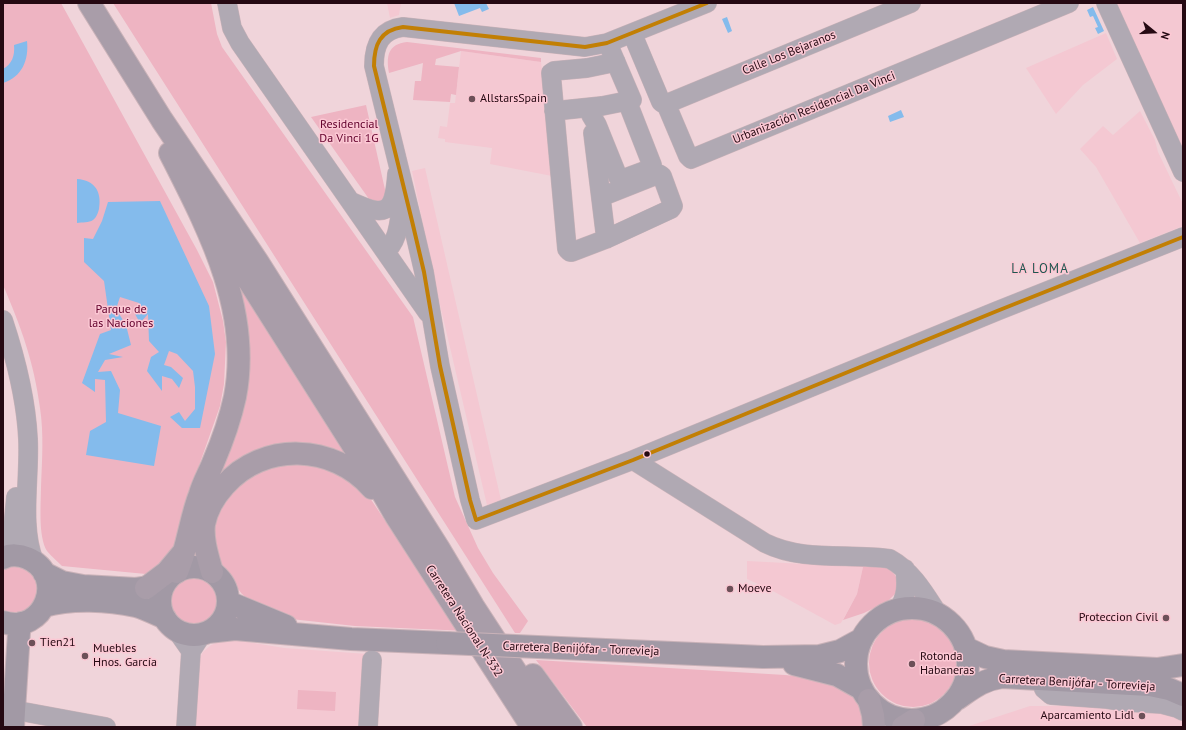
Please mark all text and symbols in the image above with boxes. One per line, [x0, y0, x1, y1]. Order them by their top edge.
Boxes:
north arrow [1134, 12, 1174, 52]
street label: Calle Los Bejaranos [740, 28, 838, 78]
text: N [1158, 30, 1173, 41]
street label: Urbanización Residencial Da Vinci [731, 69, 897, 147]
place label: AllstarsSpain [480, 92, 547, 106]
marker: AllstarsSpain [467, 94, 477, 104]
park label: Residencial Da Vinci 1G [319, 118, 379, 146]
district label: LA LOMA [1011, 261, 1069, 277]
park label: Parque de las Naciones [89, 303, 153, 331]
unlabelled marker [642, 449, 652, 459]
street label: Carretera Nacional N-332 [422, 562, 506, 680]
place label: Moeve [738, 582, 772, 596]
marker: Moeve [725, 584, 735, 594]
place label: Proteccion Civil [1079, 611, 1158, 625]
marker: Proteccion Civil [1161, 613, 1171, 623]
place label: Tien21 [40, 636, 76, 650]
marker: Tien21 [27, 638, 37, 648]
street label: Carretera Benijófar - Torrevieja [502, 639, 660, 659]
place label: Muebles Hnos. García [93, 642, 157, 670]
place label: Rotonda Habaneras [920, 650, 974, 678]
marker: Muebles Hnos. García [80, 651, 90, 661]
marker: Rotonda Habaneras [907, 659, 917, 669]
street label: Carretera Benijófar - Torrevieja [998, 672, 1156, 694]
place label: Aparcamiento Lidl [1041, 709, 1134, 723]
marker: Aparcamiento Lidl [1137, 711, 1147, 721]

